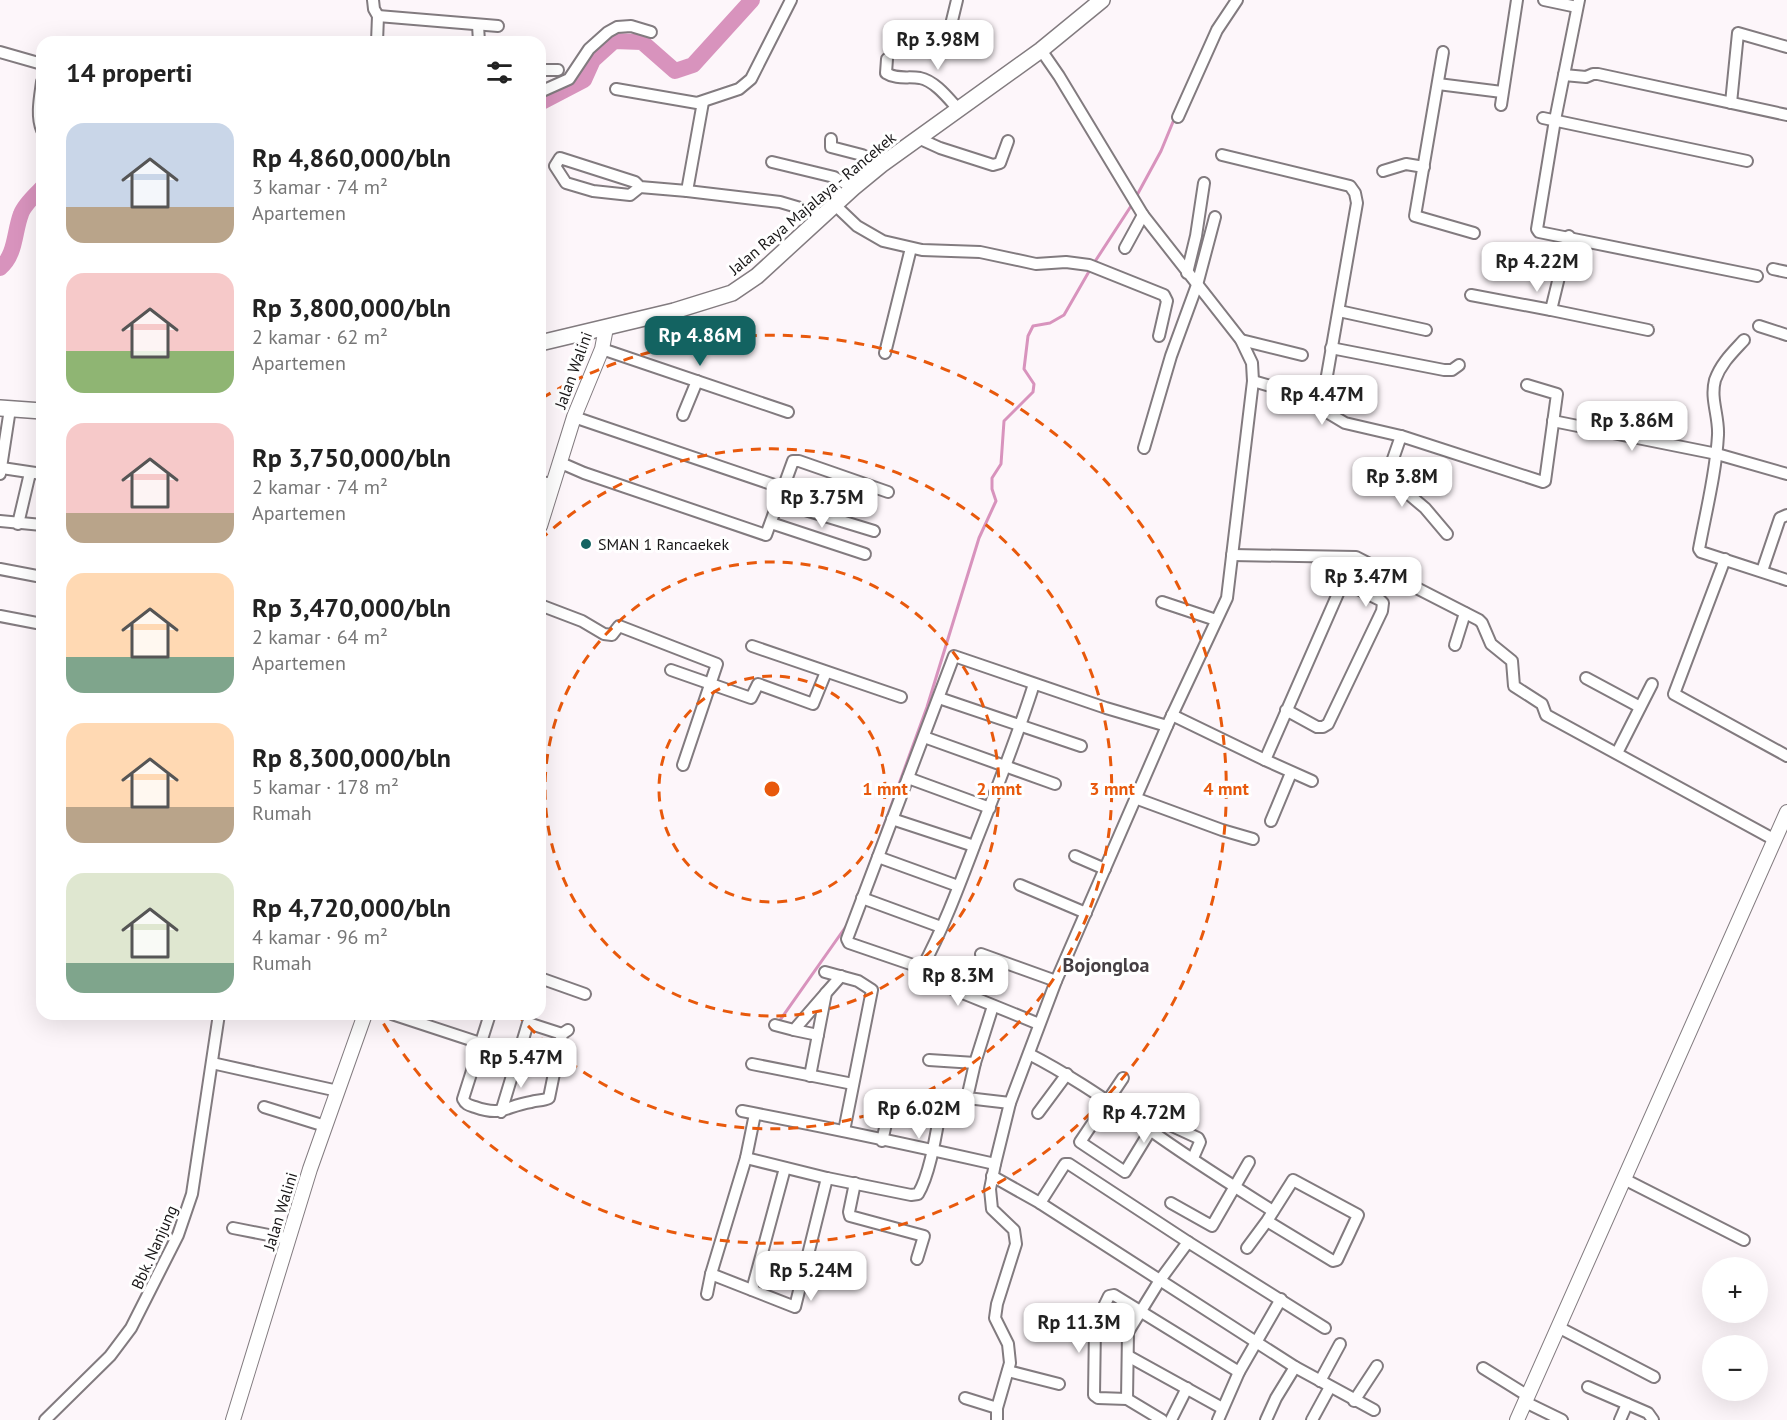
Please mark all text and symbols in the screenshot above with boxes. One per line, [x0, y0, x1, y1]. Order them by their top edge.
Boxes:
pin: Rp 3.98M [876, 20, 1000, 71]
text: Rp 3.98M [897, 26, 979, 52]
text: 14 properti [66, 56, 192, 89]
icon: filters [483, 56, 516, 89]
street label: Jalan Raya Majalaya - Rancekek [724, 127, 900, 279]
text: Rp 4,860,000/bln [252, 141, 451, 174]
icon: home [114, 147, 186, 219]
text: 3 kamar · 74 m² [252, 174, 388, 200]
text: Apartemen [252, 200, 346, 226]
pin: Rp 4.22M [1475, 242, 1599, 293]
text: Rp 4.22M [1496, 248, 1578, 274]
text: Rp 3,800,000/bln [252, 291, 451, 324]
icon: home [114, 297, 186, 369]
pin: Rp 4.86M [638, 316, 762, 367]
text: Rp 4.86M [659, 322, 741, 348]
text: 2 kamar · 62 m² [252, 324, 388, 350]
street label: Jalan Walini [550, 329, 596, 412]
text: Apartemen [252, 350, 346, 376]
pin: Rp 4.47M [1260, 375, 1384, 426]
text: Rp 4.47M [1281, 381, 1363, 407]
pin: Rp 3.86M [1570, 401, 1694, 452]
text: Rp 3.86M [1591, 407, 1673, 433]
text: Rp 3,750,000/bln [252, 441, 451, 474]
icon: home [114, 447, 186, 519]
pin: Rp 3.8M [1347, 457, 1457, 508]
text: Rp 3.8M [1366, 463, 1438, 489]
text: 2 kamar · 74 m² [252, 474, 388, 500]
pin: Rp 3.75M [760, 478, 884, 529]
text: Rp 3.75M [781, 484, 863, 510]
text: Apartemen [252, 500, 346, 526]
place label: SMAN 1 Rancaekek [598, 534, 729, 554]
marker: SMAN 1 Rancaekek [579, 537, 593, 551]
pin: Rp 3.47M [1304, 557, 1428, 608]
text: Rp 3.47M [1325, 563, 1407, 589]
text: Rp 3,470,000/bln [252, 591, 451, 624]
icon: home [114, 597, 186, 669]
text: 2 kamar · 64 m² [252, 624, 388, 650]
text: Apartemen [252, 650, 346, 676]
text: Rp 8,300,000/bln [252, 741, 451, 774]
icon: home [114, 747, 186, 819]
text: 5 kamar · 178 m² [252, 774, 399, 800]
text: 1 mnt [862, 777, 908, 800]
text: 2 mnt [976, 777, 1022, 800]
text: 3 mnt [1089, 777, 1135, 800]
text: 4 mnt [1203, 777, 1249, 800]
centre of rings [762, 779, 782, 799]
text: Rumah [252, 800, 312, 826]
text: Rp 4,720,000/bln [252, 891, 451, 924]
icon: home [114, 897, 186, 969]
text: 4 kamar · 96 m² [252, 924, 388, 950]
text: Rumah [252, 950, 312, 976]
district label: Bojongloa [1063, 952, 1149, 978]
pin: Rp 8.3M [903, 956, 1013, 1007]
text: Rp 8.3M [922, 962, 994, 988]
pin: Rp 5.47M [459, 1038, 583, 1089]
text: Rp 5.47M [480, 1044, 562, 1070]
pin: Rp 6.02M [857, 1089, 981, 1140]
pin: Rp 4.72M [1082, 1093, 1206, 1144]
text: Rp 6.02M [878, 1095, 960, 1121]
text: Rp 4.72M [1103, 1099, 1185, 1125]
street label: Jalan Walini [258, 1170, 301, 1253]
street label: Bbk. Nanjung [127, 1202, 181, 1292]
pin: Rp 5.24M [749, 1251, 873, 1302]
text: Rp 5.24M [770, 1257, 852, 1283]
map controls [1702, 1257, 1768, 1401]
button: + [1702, 1257, 1768, 1323]
pin: Rp 11.3M [1017, 1303, 1141, 1354]
text: Rp 11.3M [1038, 1309, 1120, 1335]
button: − [1702, 1335, 1768, 1401]

